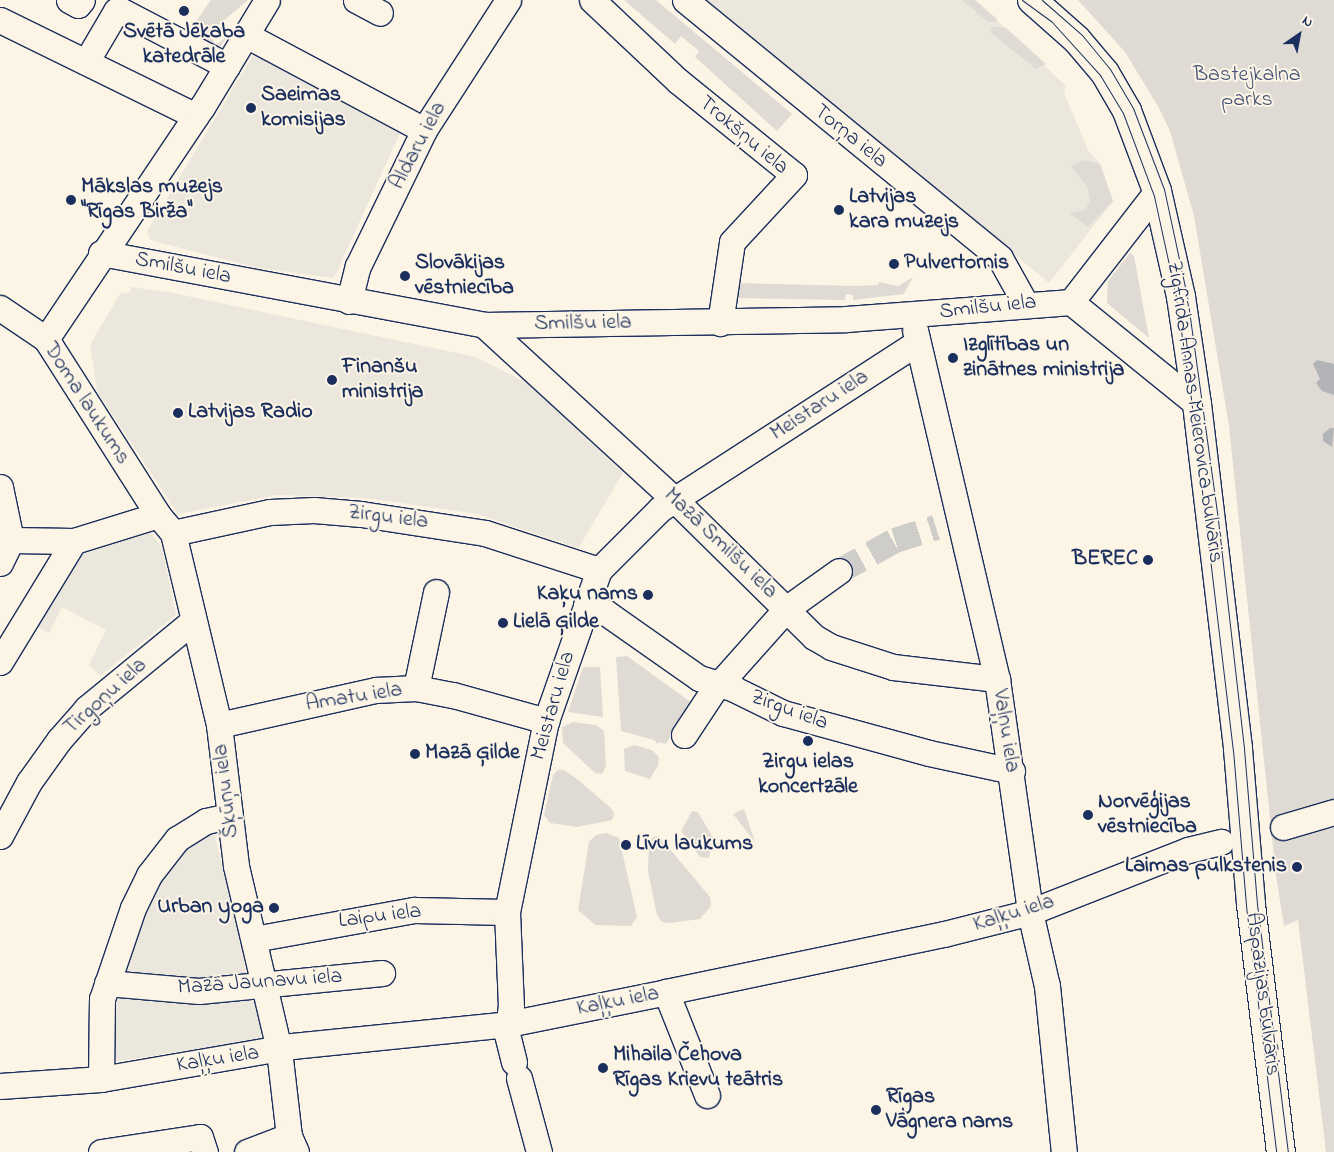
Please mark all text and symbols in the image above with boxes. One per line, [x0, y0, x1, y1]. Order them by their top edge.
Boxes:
marker: Svētā Jēkaba katedrāle [178, 5, 190, 17]
north arrow [1274, 10, 1324, 60]
text: N [1298, 11, 1317, 33]
place label: Svētā Jēkaba katedrāle [123, 19, 245, 70]
park label: Bastejkalna parks [1193, 62, 1301, 114]
place label: Saeimas komisijas [261, 82, 346, 134]
street label: Trokšņu iela [693, 91, 793, 181]
street label: Aldaru iela [385, 98, 453, 194]
street label: Torņa iela [808, 99, 892, 175]
marker: Saeimas komisijas [245, 102, 257, 114]
place label: Mākslas muzejs "Rīgas Birža" [81, 174, 223, 225]
place label: Latvijas kara muzejs [849, 184, 959, 235]
marker: Mākslas muzejs "Rīgas Birža" [65, 194, 77, 206]
marker: Latvijas kara muzejs [833, 204, 845, 216]
street label: Smilšu iela [133, 247, 233, 291]
place label: Slovākijas vēstniecība [415, 250, 514, 302]
place label: Pulvertornis [904, 251, 1009, 277]
marker: Pulvertornis [888, 258, 900, 270]
street label: Zigfrīda Annas Meierovica bulvāris [1160, 259, 1228, 565]
marker: Slovākijas vēstniecība [399, 270, 411, 282]
street label: Smilšu iela [938, 290, 1038, 326]
street label: Smilšu iela [534, 310, 632, 338]
place label: Izglītības un zinātnes ministrija [963, 332, 1124, 384]
street label: Doma laukums [37, 338, 135, 470]
marker: Izglītības un zinātnes ministrija [947, 352, 959, 364]
place label: Finanšu ministrija [342, 354, 423, 406]
street label: Meistaru iela [766, 364, 874, 448]
marker: Finanšu ministrija [326, 374, 338, 386]
place label: Latvijas Radio [188, 400, 313, 426]
marker: Latvijas Radio [172, 407, 184, 419]
street label: Mazā Smilšu iela [657, 483, 783, 605]
street label: Zirgu iela [346, 500, 430, 536]
place label: BEREC [1072, 547, 1138, 573]
marker: BEREC [1142, 554, 1154, 566]
place label: Kaķu nams [537, 582, 638, 608]
marker: Kaķu nams [642, 589, 654, 601]
place label: Lielā Ģilde [513, 610, 599, 636]
marker: Lielā Ģilde [497, 617, 509, 629]
street label: Meistaru iela [526, 649, 582, 763]
street label: Tirgoņu iela [59, 653, 153, 741]
street label: Amatu iela [304, 677, 404, 719]
street label: Zirgu iela [747, 685, 831, 737]
street label: Vaļņu iela [985, 687, 1025, 775]
marker: Zirgu ielas koncertzāle [802, 735, 814, 747]
place label: Mazā Ģilde [425, 741, 520, 767]
street label: Šķūņu iela [208, 742, 246, 840]
marker: Mazā Ģilde [409, 748, 421, 760]
place label: Zirgu ielas koncertzāle [758, 749, 858, 800]
place label: Norvēģijas vēstniecība [1098, 789, 1197, 840]
marker: Norvēģijas vēstniecība [1082, 809, 1094, 821]
place label: Līvu laukums [636, 832, 753, 858]
marker: Līvu laukums [620, 839, 632, 851]
place label: Laimas pulkstenis [1125, 854, 1287, 880]
marker: Laimas pulkstenis [1291, 861, 1303, 873]
street label: Kaļķu iela [970, 889, 1058, 939]
place label: Urban yoga [157, 895, 264, 921]
street label: Laipu iela [337, 899, 423, 935]
marker: Urban yoga [268, 902, 280, 914]
street label: Aspazijas bulvāris [1239, 911, 1285, 1077]
street label: Mazā Jaunavu iela [177, 964, 343, 1002]
street label: Kaļķu iela [575, 981, 661, 1023]
street label: Kaļķu iela [175, 1040, 261, 1080]
place label: Mihaila Čehova Rīgas Krievu teātris [613, 1042, 783, 1094]
marker: Mihaila Čehova Rīgas Krievu teātris [597, 1062, 609, 1074]
place label: Rīgas Vāgnera nams [886, 1084, 1013, 1136]
marker: Rīgas Vāgnera nams [870, 1104, 882, 1116]

